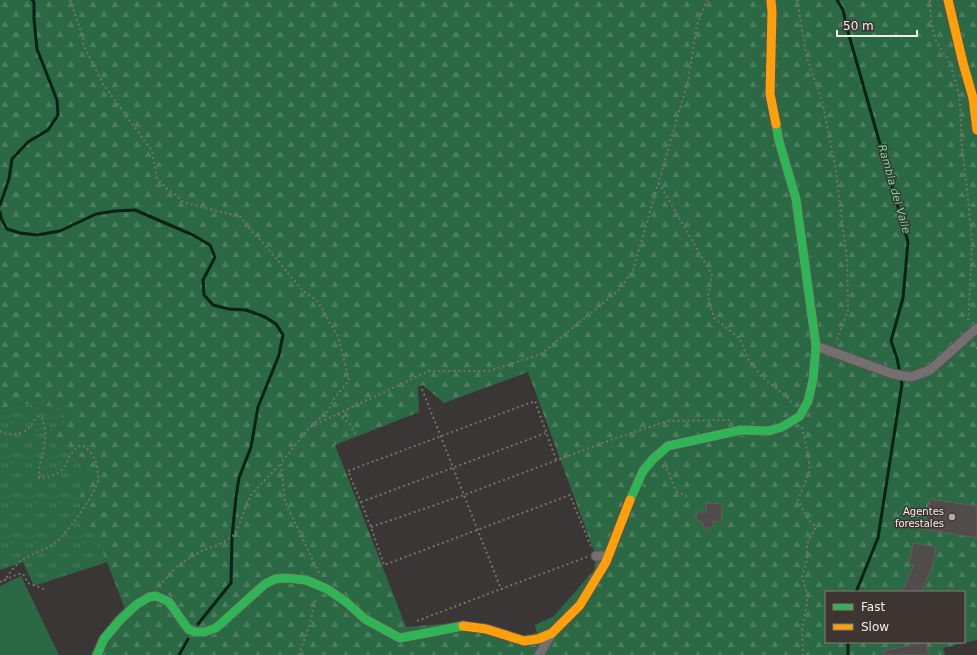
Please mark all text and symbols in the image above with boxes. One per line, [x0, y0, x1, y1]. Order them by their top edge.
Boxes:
scale bar [837, 12, 917, 38]
text: 50 m [843, 19, 874, 33]
water label: Rambla del Valle [875, 143, 913, 235]
place label: Agentes forestales [895, 506, 944, 529]
marker: Agentes forestales [947, 512, 957, 522]
legend [825, 591, 965, 643]
text: Fast [861, 600, 885, 614]
text: Slow [861, 620, 889, 634]

